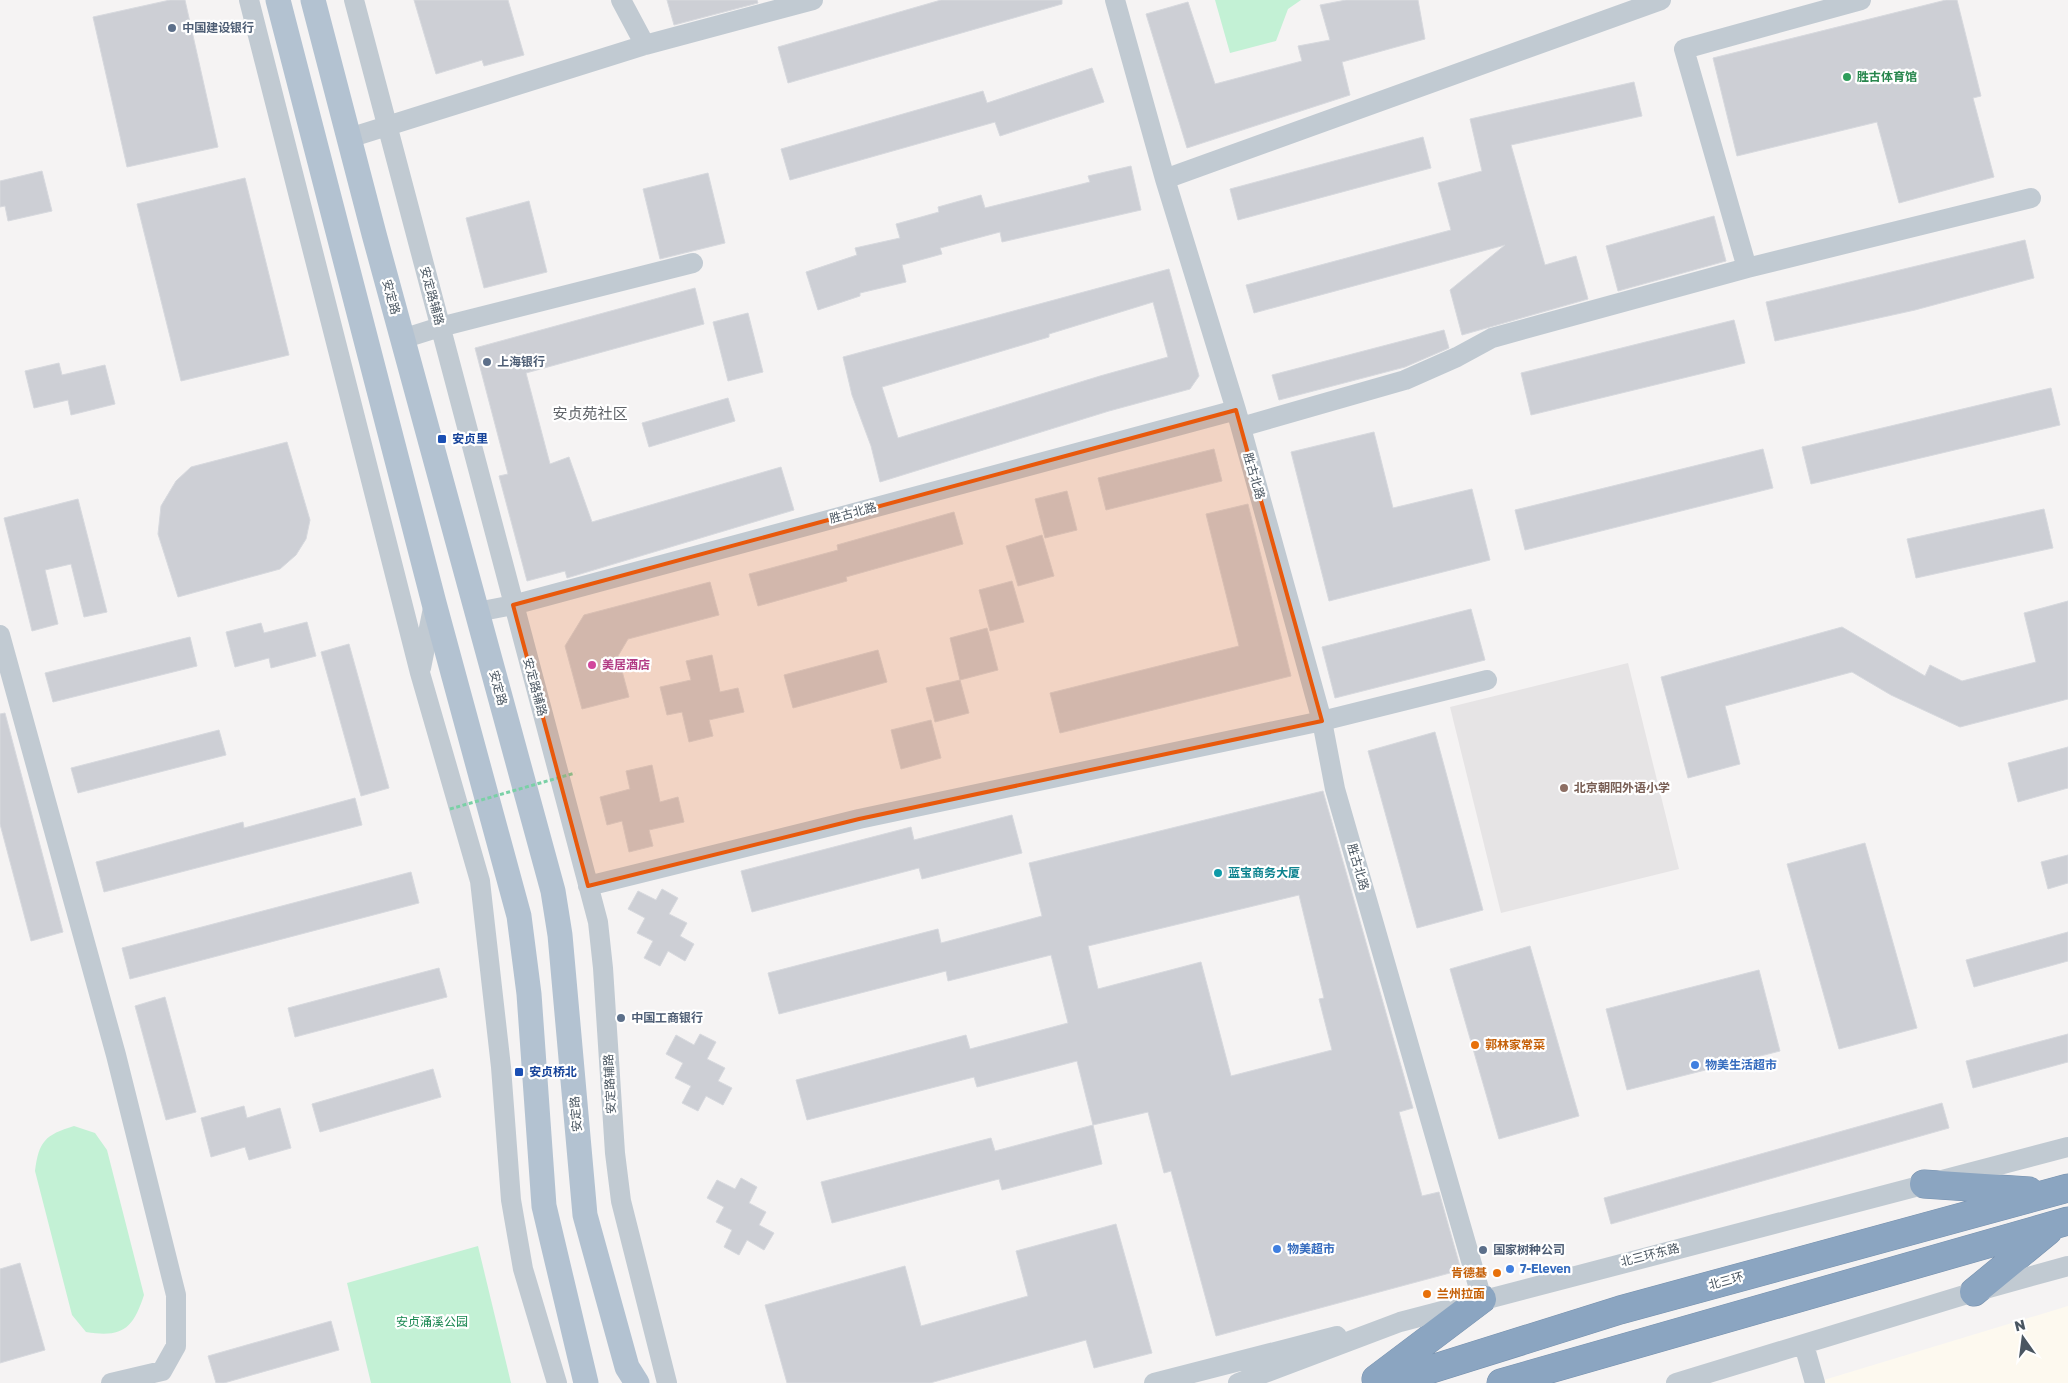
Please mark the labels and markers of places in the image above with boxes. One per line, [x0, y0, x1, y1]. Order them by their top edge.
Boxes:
place label: 中国建设银行 [182, 20, 254, 35]
marker: 中国建设银行 [166, 22, 178, 34]
place label: 胜古体育馆 [1857, 69, 1917, 84]
marker: 胜古体育馆 [1841, 71, 1853, 83]
place label: 上海银行 [497, 354, 545, 369]
marker: 上海银行 [481, 356, 493, 368]
place label: 安贞里 [452, 431, 488, 446]
marker: 安贞里 [436, 433, 448, 445]
place label: 美居酒店 [602, 657, 650, 672]
marker: 美居酒店 [586, 659, 598, 671]
place label: 北京朝阳外语小学 [1574, 780, 1670, 795]
marker: 北京朝阳外语小学 [1558, 782, 1570, 794]
place label: 蓝宝商务大厦 [1228, 865, 1300, 880]
marker: 蓝宝商务大厦 [1212, 867, 1224, 879]
place label: 中国工商银行 [631, 1010, 703, 1025]
marker: 中国工商银行 [615, 1012, 627, 1024]
place label: 郭林家常菜 [1485, 1037, 1545, 1052]
marker: 郭林家常菜 [1469, 1039, 1481, 1051]
place label: 物美生活超市 [1705, 1057, 1777, 1072]
marker: 物美生活超市 [1689, 1059, 1701, 1071]
place label: 安贞桥北 [529, 1064, 577, 1079]
marker: 安贞桥北 [513, 1066, 525, 1078]
place label: 物美超市 [1287, 1241, 1335, 1256]
place label: 国家树种公司 [1493, 1242, 1565, 1257]
marker: 物美超市 [1271, 1243, 1283, 1255]
marker: 国家树种公司 [1477, 1244, 1489, 1256]
place label: 7-Eleven [1520, 1261, 1571, 1276]
marker: 7-Eleven [1504, 1263, 1516, 1275]
place label: 肯德基 [1451, 1265, 1487, 1280]
marker: 肯德基 [1491, 1267, 1503, 1279]
place label: 兰州拉面 [1437, 1286, 1485, 1301]
marker: 兰州拉面 [1421, 1288, 1433, 1300]

